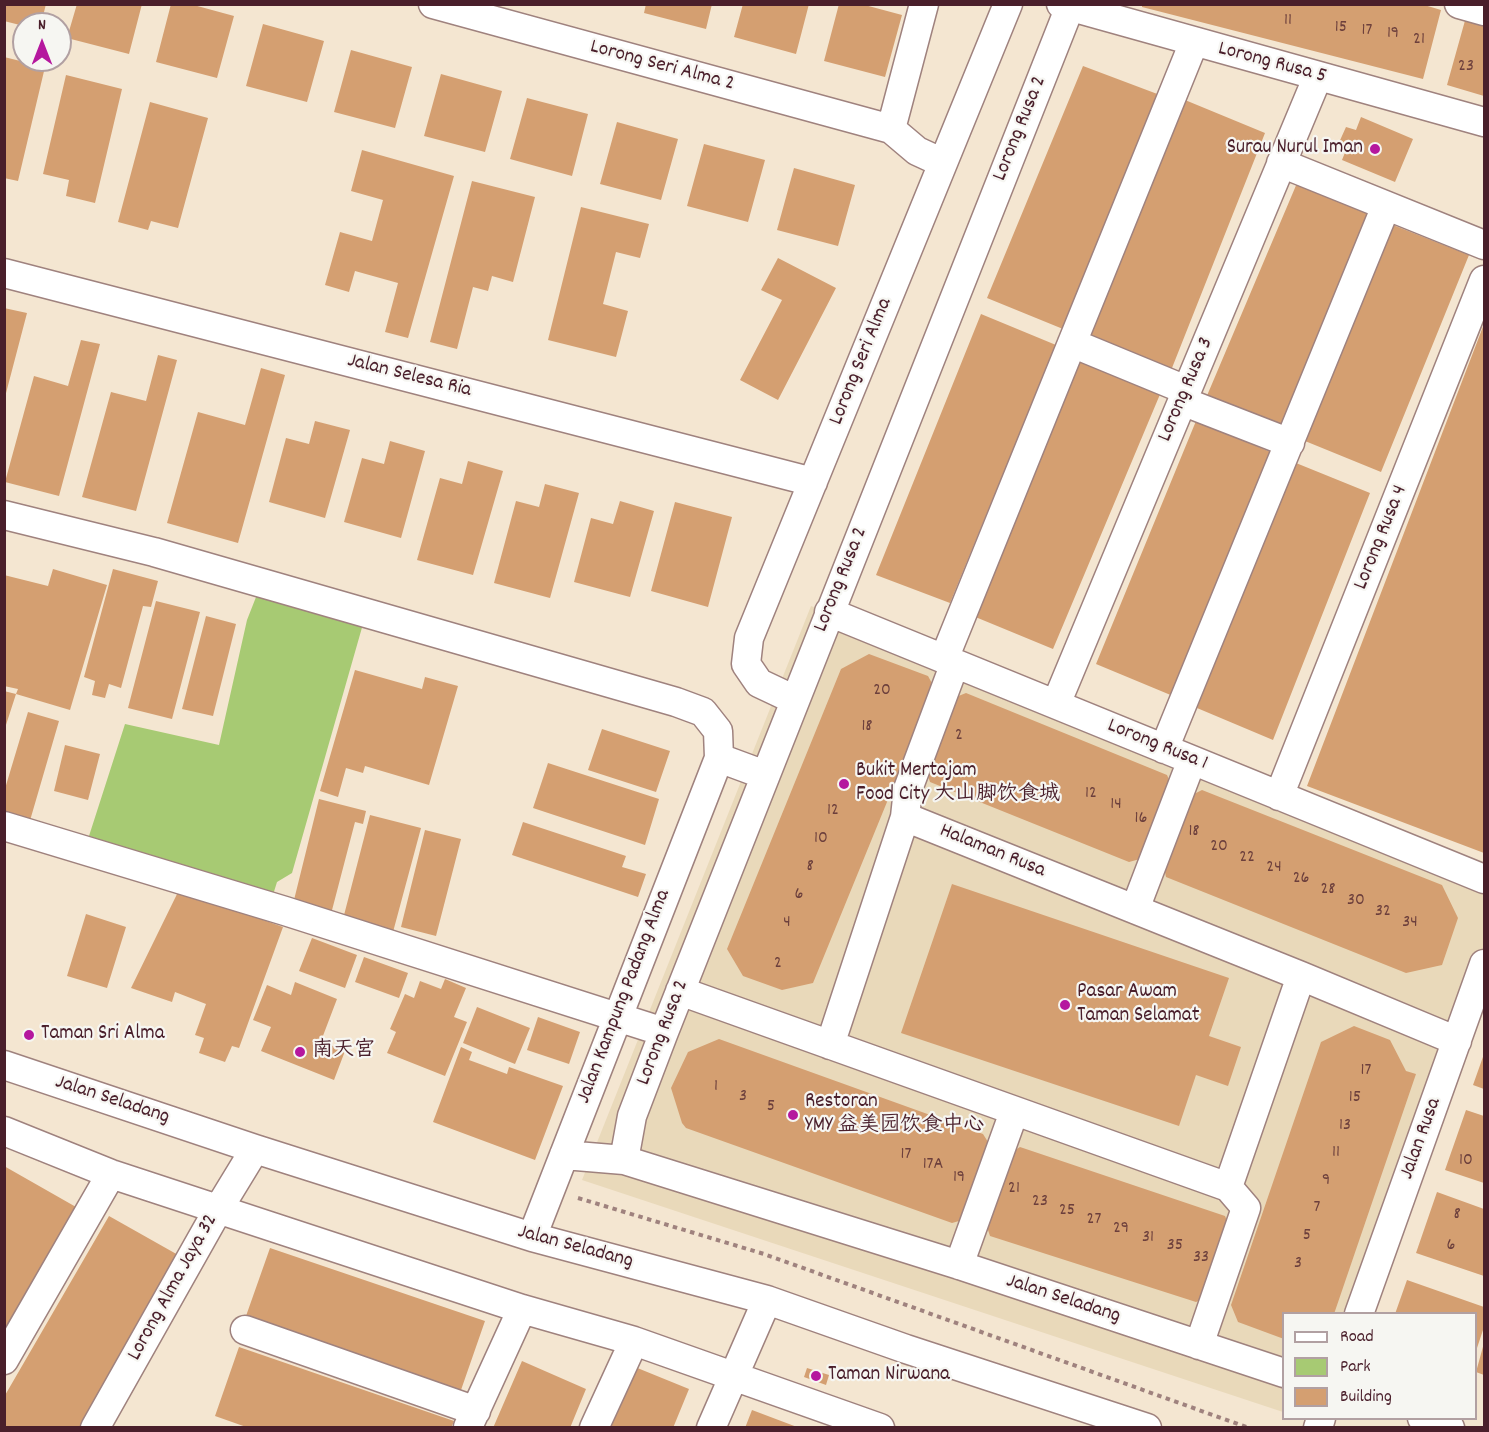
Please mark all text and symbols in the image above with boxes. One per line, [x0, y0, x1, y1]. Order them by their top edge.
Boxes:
house number: 11 [1284, 11, 1292, 33]
north arrow [12, 12, 72, 72]
text: N [38, 14, 46, 37]
house number: 15 [1335, 18, 1347, 40]
house number: 17 [1362, 21, 1372, 43]
house number: 19 [1387, 24, 1399, 46]
house number: 21 [1413, 30, 1425, 52]
street label: Lorong Seri Alma 2 [587, 36, 737, 98]
street label: Lorong Rusa 5 [1215, 37, 1329, 91]
house number: 23 [1458, 57, 1474, 79]
street label: Lorong Rusa 2 [989, 73, 1053, 185]
place label: Surau Nurul Iman [1227, 136, 1363, 162]
marker: Surau Nurul Iman [1368, 142, 1382, 156]
street label: Lorong Seri Alma [825, 295, 899, 429]
street label: Lorong Rusa 3 [1154, 334, 1220, 446]
street label: Jalan Selesa Ria [344, 349, 474, 405]
street label: Lorong Rusa 4 [1350, 482, 1414, 594]
street label: Lorong Rusa 2 [810, 524, 874, 636]
house number: 20 [873, 681, 891, 703]
street label: Lorong Rusa 1 [1103, 714, 1211, 778]
house number: 18 [861, 717, 873, 739]
house number: 2 [955, 726, 963, 748]
place label: Bukit Mertajam Food City 大山脚饮食城 [856, 759, 1060, 809]
marker: Bukit Mertajam Food City 大山脚饮食城 [837, 777, 851, 791]
house number: 12 [1085, 784, 1097, 806]
house number: 14 [1110, 795, 1122, 817]
house number: 12 [827, 801, 839, 823]
house number: 16 [1135, 809, 1147, 831]
street label: Halaman Rusa [935, 819, 1049, 885]
house number: 18 [1188, 822, 1200, 844]
house number: 10 [814, 829, 828, 851]
house number: 20 [1210, 837, 1228, 859]
house number: 22 [1239, 848, 1255, 870]
house number: 8 [806, 857, 814, 879]
house number: 24 [1266, 858, 1282, 880]
house number: 26 [1293, 869, 1309, 891]
house number: 28 [1320, 880, 1336, 902]
house number: 6 [795, 885, 803, 907]
street label: Jalan Kampung Padang Alma [573, 887, 677, 1107]
house number: 30 [1347, 891, 1365, 913]
house number: 32 [1375, 902, 1391, 924]
house number: 4 [783, 913, 791, 935]
house number: 34 [1402, 913, 1418, 935]
house number: 2 [774, 954, 782, 976]
street label: Lorong Rusa 2 [632, 977, 696, 1089]
place label: Pasar Awam Taman Selamat [1077, 980, 1199, 1030]
marker: Pasar Awam Taman Selamat [1058, 998, 1072, 1012]
place label: Taman Sri Alma [41, 1022, 164, 1048]
marker: Taman Sri Alma [22, 1028, 36, 1042]
place label: 南天宫 [312, 1039, 375, 1065]
marker: 南天宫 [293, 1045, 307, 1059]
house number: 17 [1361, 1061, 1371, 1083]
street label: Jalan Seladang [52, 1071, 172, 1131]
house number: 1 [714, 1077, 718, 1099]
house number: 3 [739, 1087, 747, 1109]
house number: 15 [1349, 1088, 1361, 1110]
place label: Restoran YMY 益美园饮食中心 [805, 1090, 984, 1140]
street label: Jalan Rusa [1396, 1095, 1448, 1183]
house number: 5 [767, 1097, 775, 1119]
marker: Restoran YMY 益美园饮食中心 [786, 1108, 800, 1122]
house number: 13 [1339, 1116, 1351, 1138]
house number: 11 [1332, 1143, 1340, 1165]
house number: 17 [901, 1145, 911, 1167]
house number: 10 [1459, 1151, 1473, 1173]
house number: 17A [923, 1155, 943, 1177]
house number: 19 [953, 1168, 965, 1190]
house number: 9 [1322, 1171, 1330, 1193]
house number: 21 [1008, 1179, 1020, 1201]
house number: 23 [1032, 1192, 1048, 1214]
house number: 7 [1314, 1198, 1320, 1220]
house number: 25 [1059, 1201, 1075, 1223]
house number: 8 [1453, 1205, 1461, 1227]
street label: Lorong Alma Jaya 32 [123, 1210, 225, 1366]
house number: 27 [1087, 1210, 1101, 1232]
house number: 29 [1113, 1219, 1129, 1241]
street label: Jalan Seladang [514, 1220, 636, 1276]
house number: 5 [1303, 1226, 1311, 1248]
house number: 31 [1142, 1228, 1154, 1250]
house number: 35 [1167, 1236, 1183, 1258]
house number: 6 [1447, 1236, 1455, 1258]
house number: 33 [1193, 1248, 1209, 1270]
house number: 3 [1294, 1254, 1302, 1276]
street label: Jalan Seladang [1003, 1270, 1123, 1330]
legend [1282, 1312, 1477, 1420]
text: Road [1340, 1325, 1374, 1350]
text: Park [1340, 1355, 1371, 1380]
place label: Taman Nirwana [828, 1363, 950, 1389]
marker: Taman Nirwana [809, 1369, 823, 1383]
text: Building [1340, 1385, 1392, 1410]

